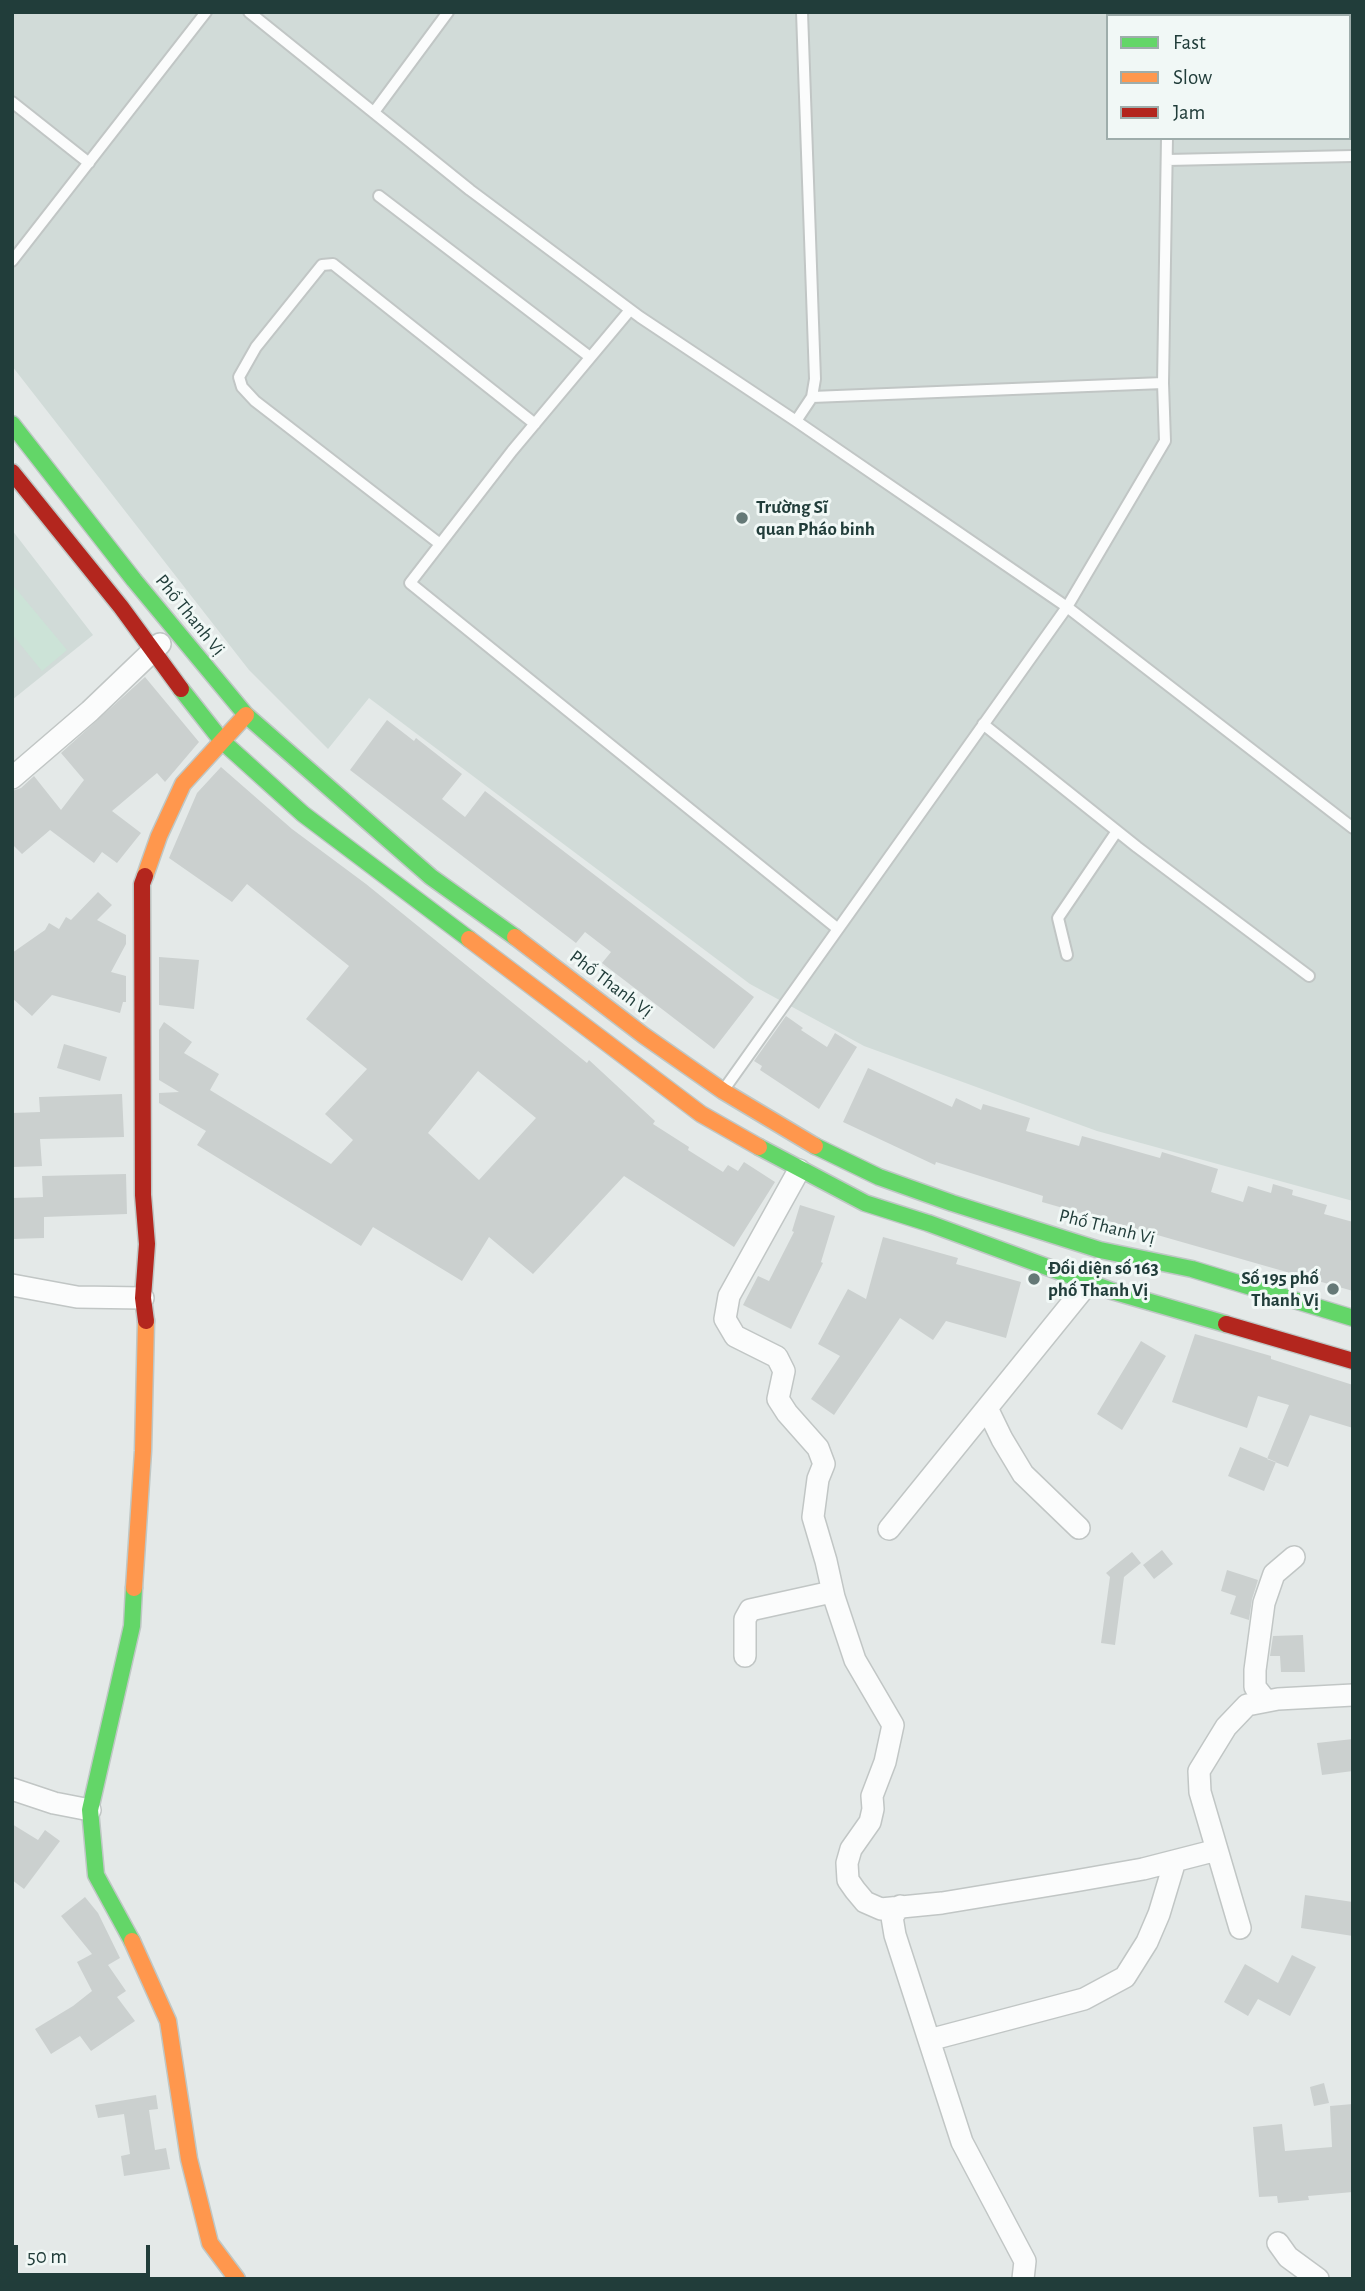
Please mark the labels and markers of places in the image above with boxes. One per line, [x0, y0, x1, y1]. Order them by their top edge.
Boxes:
place label: Trường Sĩ quan Pháo binh [756, 496, 875, 540]
marker: Trường Sĩ quan Pháo binh [734, 510, 750, 526]
place label: Đối diện số 163 phố Thanh Vị [1048, 1257, 1159, 1301]
place label: Số 195 phố Thanh Vị [1241, 1267, 1319, 1311]
marker: Đối diện số 163 phố Thanh Vị [1026, 1271, 1042, 1287]
marker: Số 195 phố Thanh Vị [1325, 1281, 1341, 1297]

